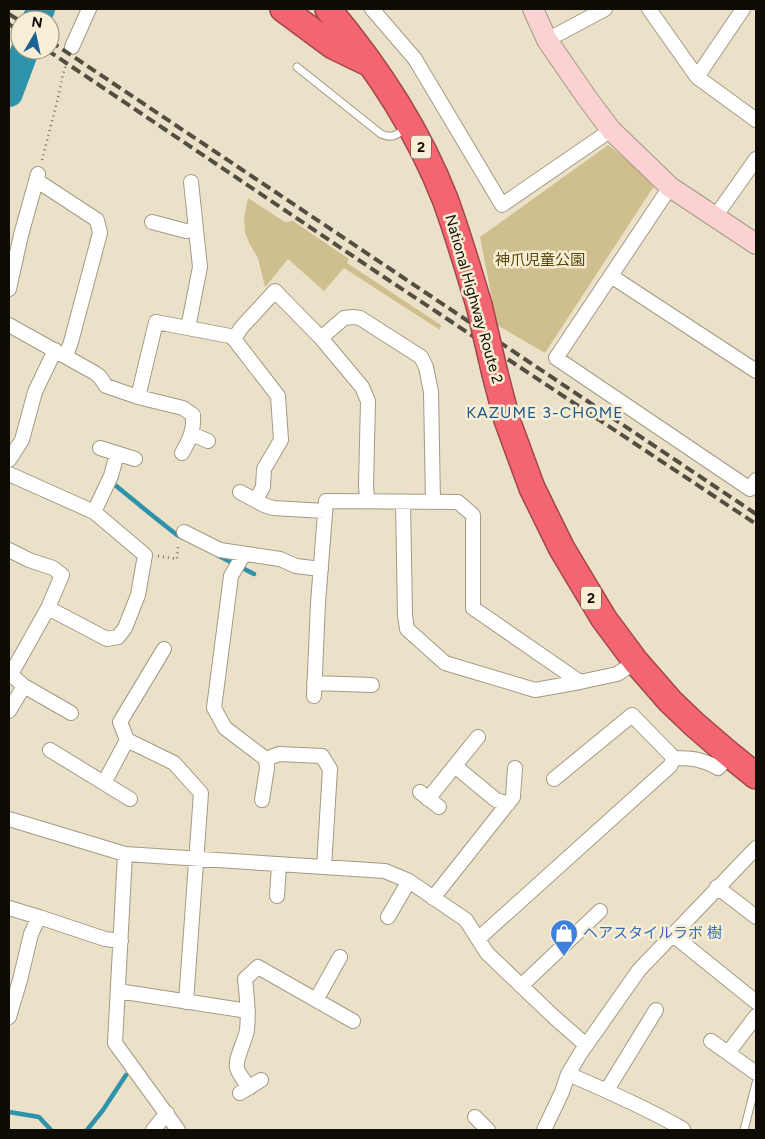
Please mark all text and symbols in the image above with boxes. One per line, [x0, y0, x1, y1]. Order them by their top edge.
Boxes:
north arrow [10, 10, 60, 60]
text: N [30, 13, 44, 32]
road number: 2 [411, 136, 431, 158]
street label: National Highway Route 2 [441, 212, 507, 386]
park label: 神爪児童公園 [495, 251, 585, 269]
district label: KAZUME 3-CHOME [466, 403, 624, 422]
road number: 2 [581, 586, 601, 610]
shop icon: ヘアスタイルラボ 樹 [549, 918, 579, 957]
place label: ヘアスタイルラボ 樹 [583, 924, 722, 942]

